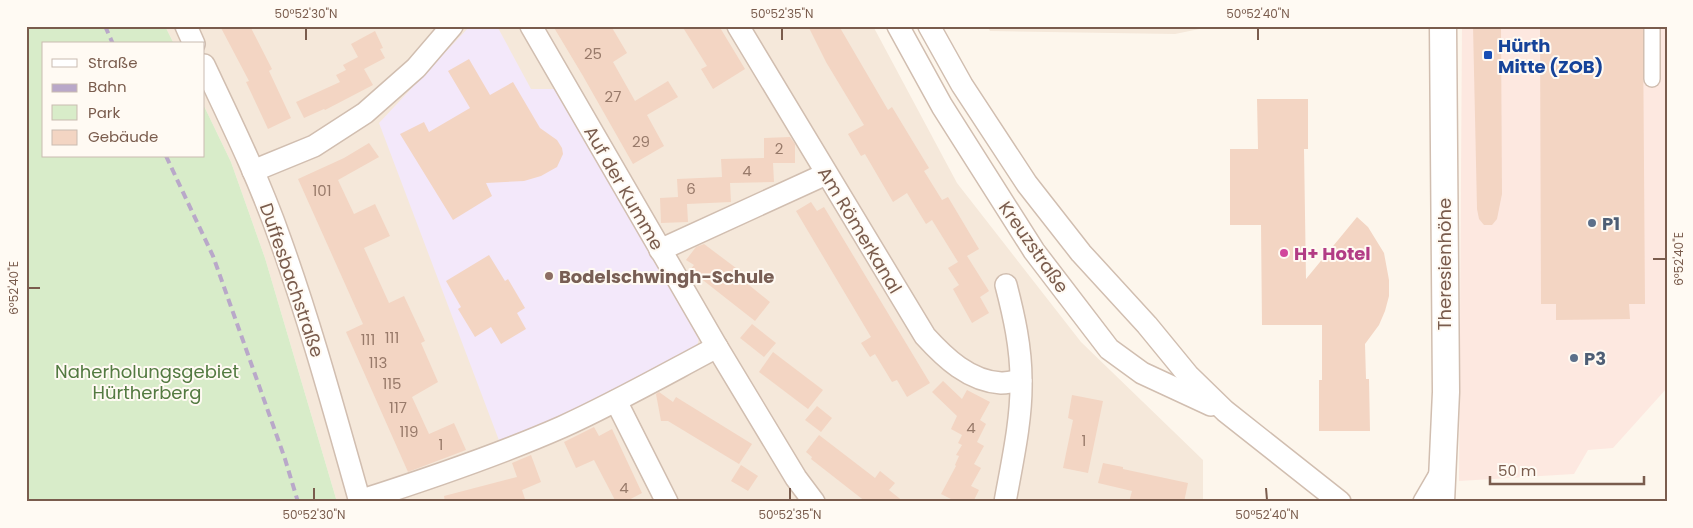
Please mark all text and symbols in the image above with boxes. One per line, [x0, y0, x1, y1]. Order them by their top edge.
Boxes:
text: 50°52'30"N [275, 5, 337, 22]
text: 50°52'35"N [751, 5, 813, 22]
text: 50°52'40"N [1226, 5, 1290, 22]
place label: Hürth Mitte (ZOB) [1498, 33, 1603, 79]
legend [42, 42, 205, 158]
house number: 25 [584, 43, 602, 64]
marker: Hürth Mitte (ZOB) [1482, 49, 1494, 61]
text: Straße [88, 52, 138, 73]
text: Bahn [88, 76, 127, 97]
house number: 27 [605, 86, 621, 107]
text: Park [88, 102, 120, 123]
street label: Auf der Kumme [578, 121, 670, 255]
text: Gebäude [88, 126, 158, 147]
house number: 29 [632, 131, 650, 152]
house number: 2 [775, 138, 783, 159]
house number: 4 [742, 160, 752, 181]
street label: Am Römerkanal [812, 162, 908, 298]
house number: 6 [686, 178, 696, 199]
house number: 101 [312, 180, 332, 201]
street label: Kreuzstraße [993, 196, 1075, 298]
street label: Theresienhöhe [1432, 198, 1457, 330]
street label: Duffesbachstraße [254, 199, 330, 361]
place label: P1 [1602, 211, 1620, 236]
marker: P1 [1586, 217, 1598, 229]
text: 6°52'40"E [1670, 232, 1687, 286]
place label: H+ Hotel [1294, 241, 1371, 266]
marker: H+ Hotel [1278, 247, 1290, 259]
text: 6°52'40"E [5, 261, 22, 315]
place label: Bodelschwingh-Schule [559, 264, 774, 289]
marker: Bodelschwingh-Schule [543, 270, 555, 282]
house number: 111 [385, 327, 399, 348]
house number: 111 [361, 329, 375, 350]
place label: P3 [1584, 346, 1606, 371]
house number: 113 [369, 352, 387, 373]
marker: P3 [1568, 352, 1580, 364]
park label: Naherholungsgebiet Hürtherberg [55, 359, 239, 405]
house number: 115 [382, 373, 402, 394]
house number: 117 [389, 397, 407, 418]
house number: 4 [966, 417, 976, 438]
house number: 119 [399, 421, 419, 442]
house number: 1 [1082, 430, 1086, 451]
house number: 1 [439, 434, 443, 455]
scale bar [1490, 453, 1644, 485]
text: 50 m [1498, 460, 1536, 481]
house number: 4 [619, 477, 629, 498]
text: 50°52'30"N [283, 506, 345, 523]
text: 50°52'35"N [759, 506, 821, 523]
text: 50°52'40"N [1235, 506, 1299, 523]

